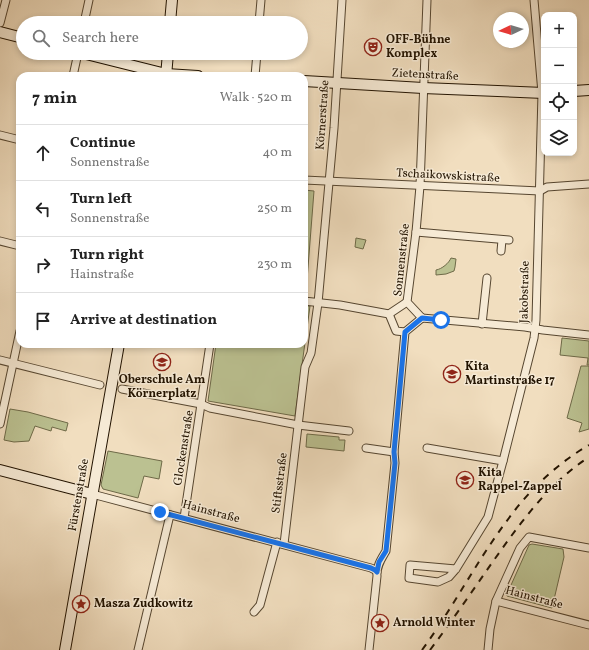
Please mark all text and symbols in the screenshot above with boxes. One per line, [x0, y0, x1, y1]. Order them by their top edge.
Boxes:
north arrow [493, 12, 529, 48]
map controls [541, 12, 577, 156]
button: + [541, 12, 577, 48]
search box [16, 16, 308, 60]
icon: search [30, 27, 52, 49]
text: Search here [62, 28, 139, 49]
place label: OFF-Bühne Komplex [386, 32, 451, 62]
theatre icon: OFF-Bühne Komplex [363, 37, 383, 57]
button: − [541, 48, 577, 84]
street label: Zietenstraße [391, 65, 459, 85]
street label: Körnerstraße [313, 79, 333, 151]
button: locate [541, 84, 577, 120]
text: 7 min [32, 87, 77, 110]
text: Walk · 520 m [220, 89, 292, 107]
button: layers [541, 120, 577, 156]
text: Continue [70, 133, 135, 154]
icon: ahead [32, 142, 54, 164]
text: 40 m [263, 144, 292, 162]
text: Sonnenstraße [70, 154, 150, 172]
street label: Tschaikowskistraße [396, 165, 501, 187]
text: Turn left [70, 189, 132, 210]
icon: left [32, 198, 54, 220]
text: 250 m [257, 200, 292, 218]
text: Sonnenstraße [70, 210, 150, 228]
street label: Sonnenstraße [390, 222, 414, 297]
text: Turn right [70, 245, 144, 266]
icon: right [32, 254, 54, 276]
text: 230 m [257, 256, 292, 274]
street label: Jakobstraße [516, 260, 534, 323]
text: Hainstraße [70, 266, 134, 284]
icon: arrive [32, 310, 54, 332]
text: Arrive at destination [70, 310, 217, 331]
route start [432, 311, 450, 329]
school or university icon: Oberschule Am Körnerplatz [152, 352, 172, 372]
place label: Kita Martinstraße 17 [465, 359, 555, 389]
school or university icon: Kita Martinstraße 17 [442, 364, 462, 384]
place label: Oberschule Am Körnerplatz [119, 372, 206, 402]
street label: Glockenstraße [170, 409, 198, 487]
street label: Stiftsstraße [268, 451, 292, 514]
street label: Fürstenstraße [65, 457, 93, 533]
place label: Kita Rappel-Zappel [478, 465, 562, 495]
school or university icon: Kita Rappel-Zappel [455, 470, 475, 490]
street label: Hainstraße [180, 497, 242, 527]
route end [151, 503, 169, 521]
street label: Hainstraße [503, 583, 565, 613]
place icon: Masza Zudkowitz [71, 594, 91, 614]
place label: Masza Zudkowitz [94, 596, 193, 612]
place icon: Arnold Winter [370, 613, 390, 633]
place label: Arnold Winter [393, 615, 475, 631]

